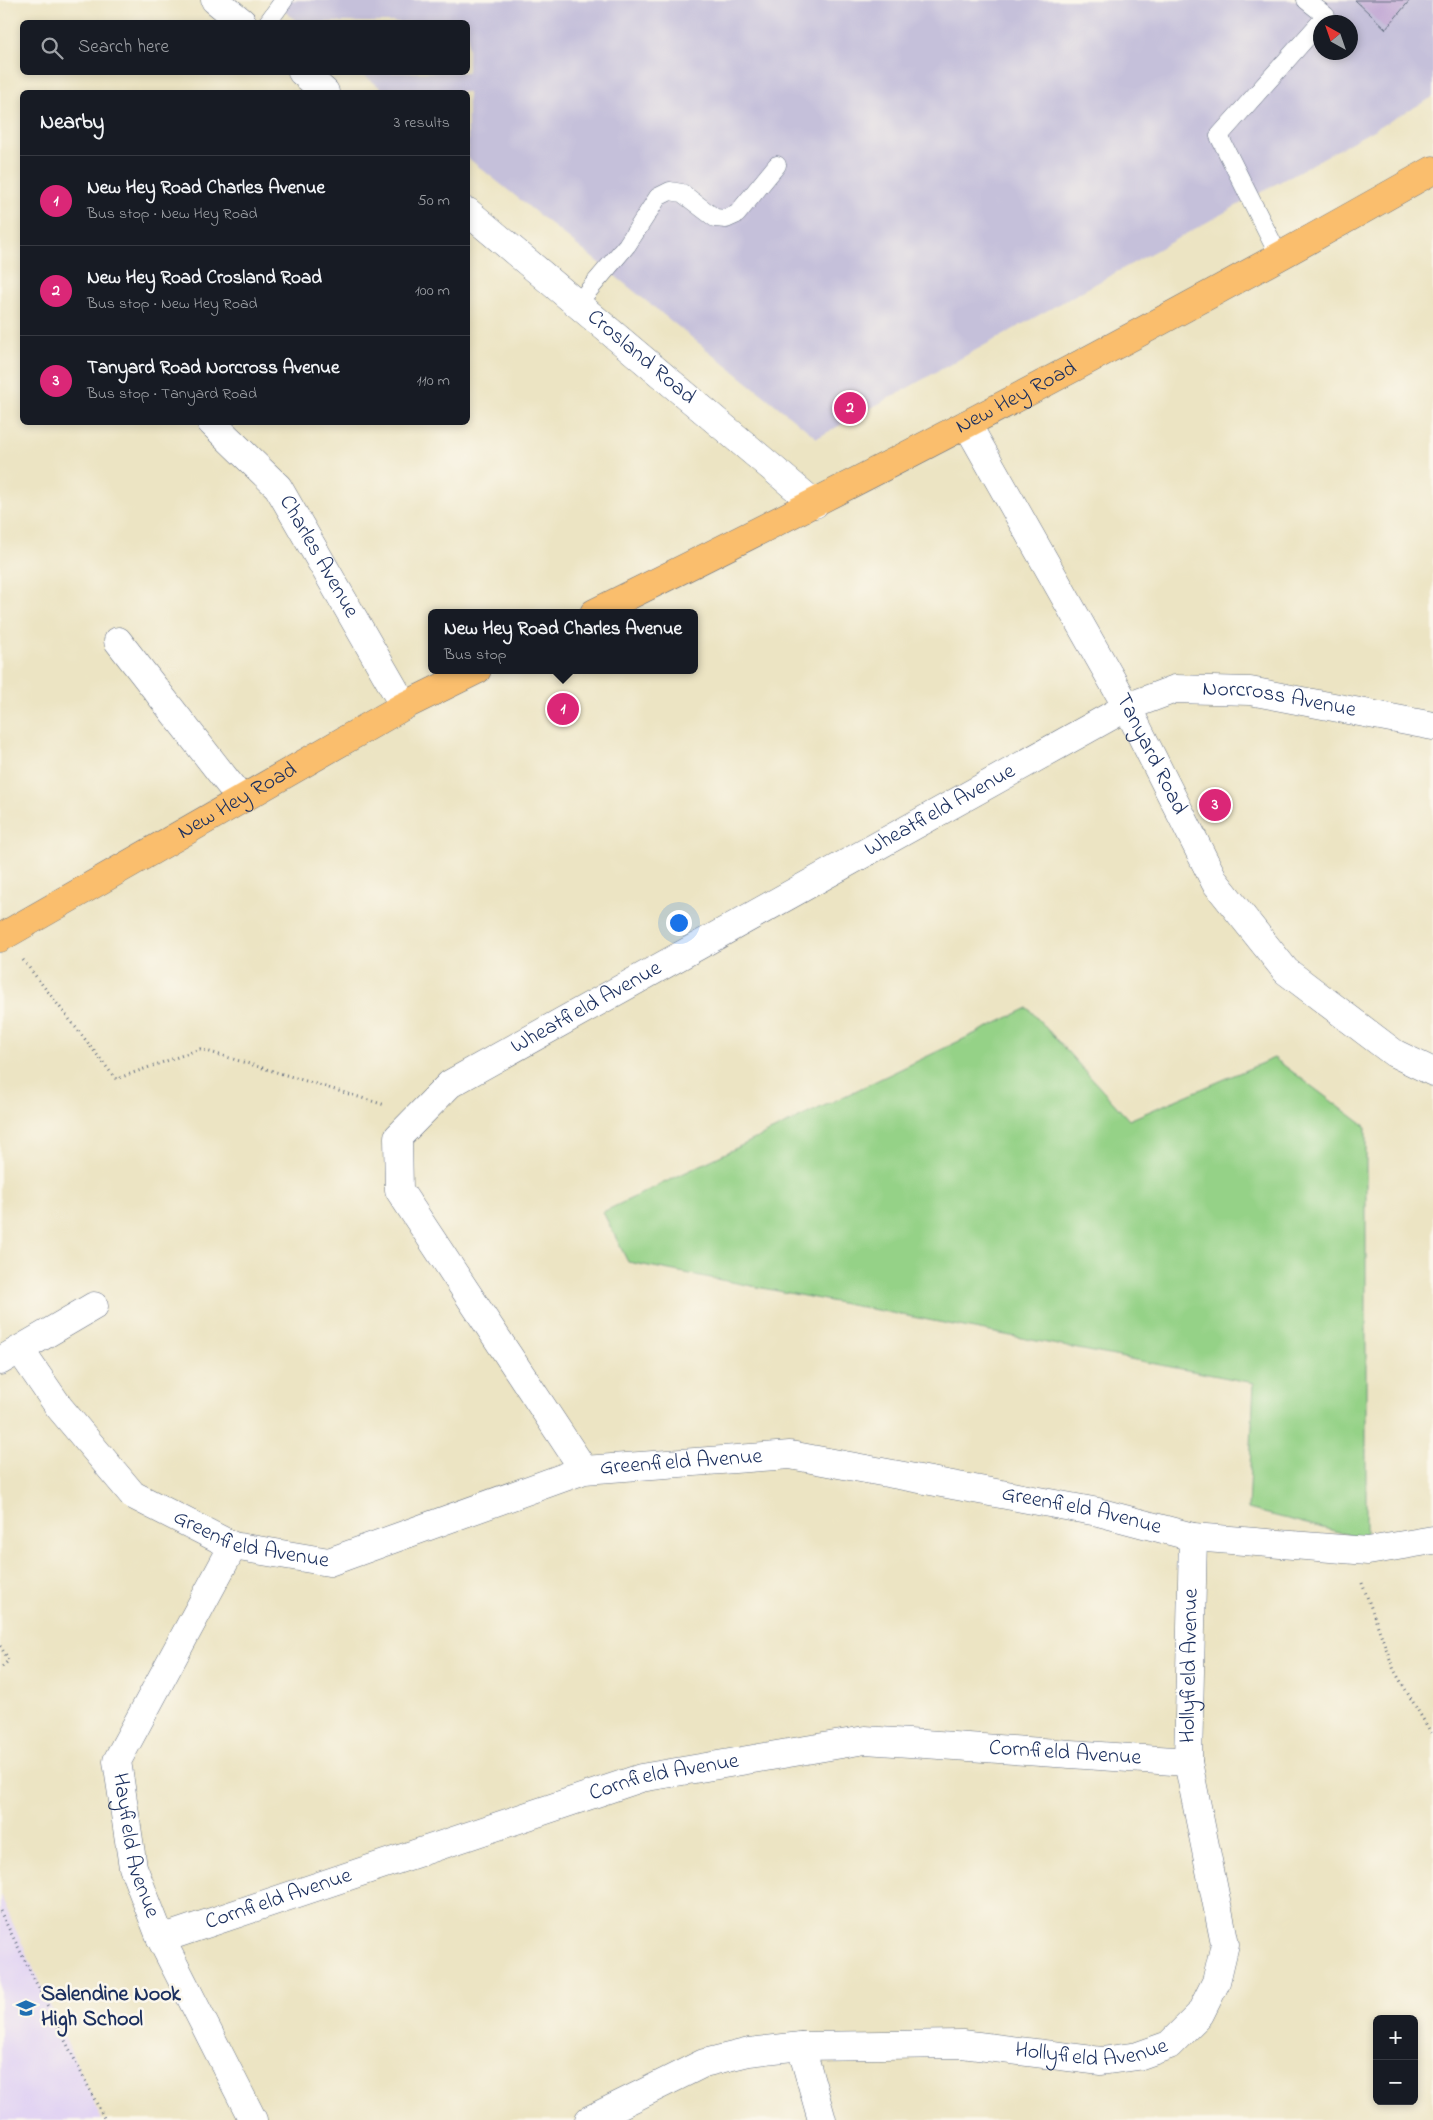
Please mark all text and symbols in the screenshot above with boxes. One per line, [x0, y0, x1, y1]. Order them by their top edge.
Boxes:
north arrow [1313, 15, 1358, 60]
search box [20, 20, 470, 75]
icon: search [38, 34, 66, 62]
text: Search here [78, 34, 169, 61]
text: Nearby [40, 108, 104, 138]
text: 3 results [394, 111, 450, 135]
text: New Hey Road Charles Avenue [87, 175, 325, 202]
text: 1 [53, 189, 59, 213]
text: 50 m [418, 189, 450, 213]
text: Bus stop · New Hey Road [87, 202, 258, 226]
text: New Hey Road Crosland Road [87, 265, 322, 292]
text: 2 [52, 279, 60, 303]
text: 100 m [415, 279, 450, 303]
text: Bus stop · New Hey Road [87, 292, 258, 316]
street label: Crosland Road [579, 302, 702, 413]
street label: New Hey Road [950, 353, 1083, 443]
text: Tanyard Road Norcross Avenue [87, 355, 339, 382]
text: 3 [53, 369, 59, 393]
text: 110 m [416, 369, 450, 393]
text: Bus stop · Tanyard Road [87, 382, 257, 406]
pin: 2 [834, 389, 866, 427]
street label: Charles Avenue [270, 489, 366, 625]
popup [428, 609, 698, 674]
text: New Hey Road Charles Avenue [444, 616, 682, 643]
text: Bus stop [444, 643, 507, 667]
street label: Norcross Avenue [1202, 674, 1359, 727]
street label: Tanyard Road [1107, 688, 1195, 820]
pin: 1 [547, 690, 579, 728]
street label: New Hey Road [172, 755, 303, 849]
street label: Wheatfield Avenue [859, 756, 1022, 866]
pin: 3 [1199, 786, 1231, 824]
your location [666, 910, 692, 936]
street label: Wheatfield Avenue [505, 953, 668, 1063]
street label: Greenfield Avenue [599, 1441, 763, 1485]
street label: Greenfield Avenue [999, 1478, 1165, 1544]
street label: Greenfield Avenue [167, 1502, 331, 1578]
street label: Hollyfield Avenue [1172, 1588, 1208, 1743]
street label: Cornfield Avenue [988, 1732, 1142, 1775]
street label: Cornfield Avenue [585, 1746, 741, 1810]
street label: Hayfield Avenue [103, 1771, 167, 1923]
street label: Cornfield Avenue [201, 1860, 356, 1939]
place label: Salendine Nook High School [41, 1979, 182, 2037]
school or university icon: Salendine Nook High School [15, 1997, 37, 2019]
map controls [1373, 2015, 1418, 2105]
button: + [1373, 2015, 1418, 2060]
street label: Hollyfield Avenue [1013, 2031, 1173, 2077]
button: − [1373, 2060, 1418, 2105]

